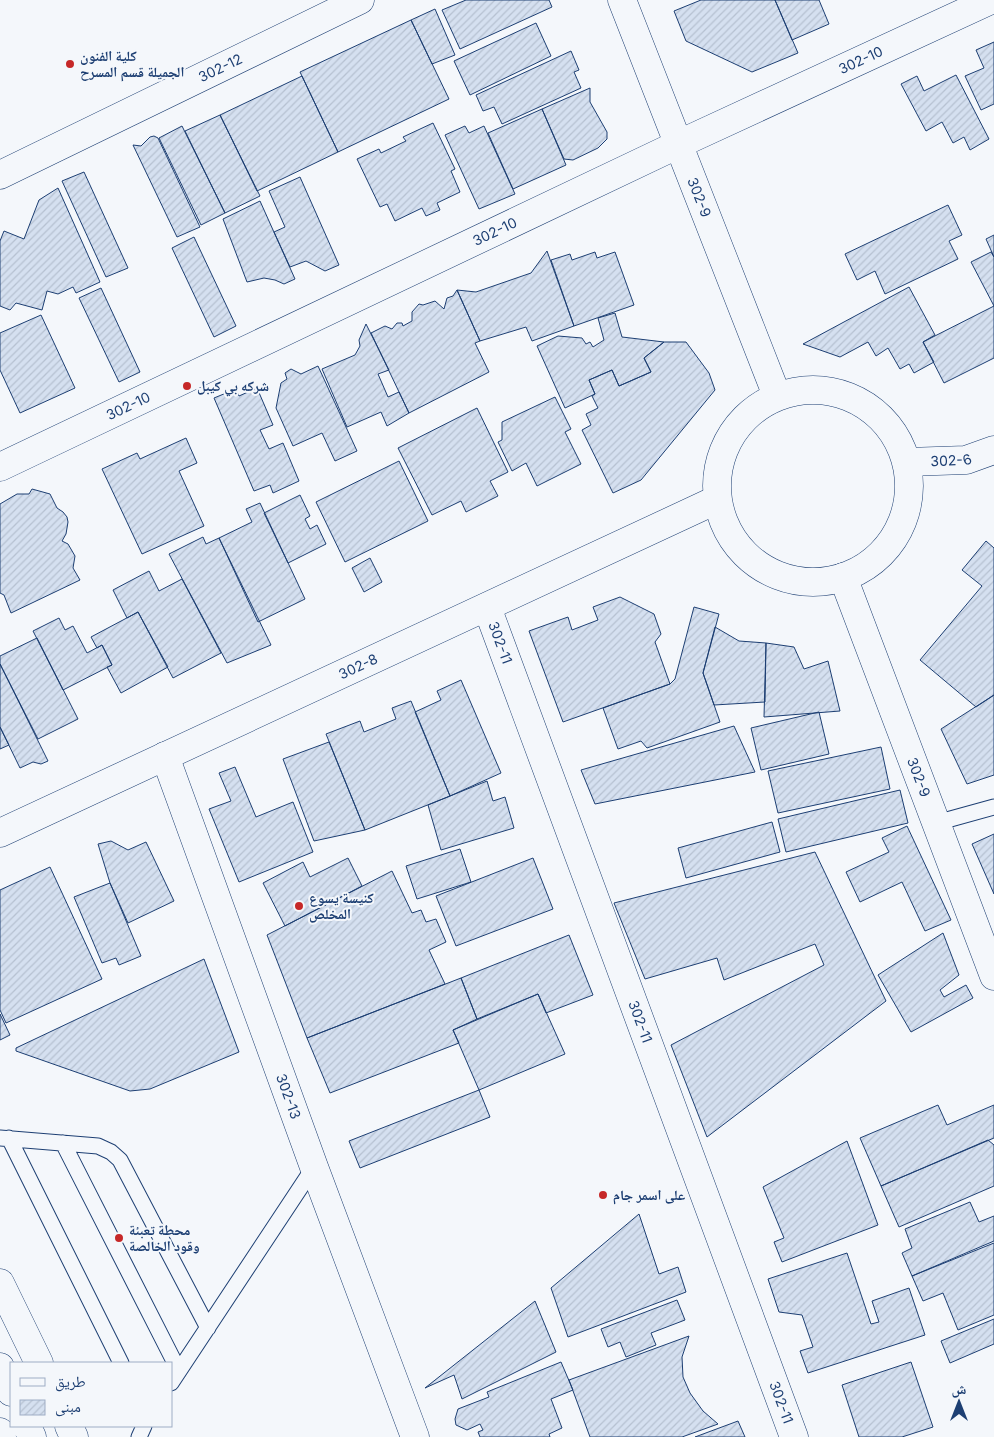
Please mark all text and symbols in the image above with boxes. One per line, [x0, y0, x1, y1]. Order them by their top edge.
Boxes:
street label: 302-10 [836, 42, 885, 77]
place label: كلية الفنون الجميلة قسم المسرح [80, 47, 184, 82]
street label: 302-12 [195, 50, 245, 85]
marker: كلية الفنون الجميلة قسم المسرح [64, 58, 76, 70]
street label: 302-9 [684, 175, 715, 220]
street label: 302-10 [470, 213, 520, 249]
place label: شركه بي كيبل [197, 377, 269, 397]
marker: شركه بي كيبل [181, 380, 193, 392]
street label: 302-10 [103, 388, 153, 423]
street label: 302-6 [930, 450, 974, 469]
street label: 302-11 [485, 619, 516, 666]
street label: 302-8 [336, 650, 380, 682]
street label: 302-9 [904, 755, 934, 799]
place label: كنيسة يسوع المخلص [309, 889, 374, 923]
marker: كنيسة يسوع المخلص [293, 900, 305, 912]
street label: 302-11 [625, 998, 656, 1045]
street label: 302-13 [273, 1071, 305, 1121]
place label: علی اسمر جام [613, 1186, 685, 1205]
marker: علی اسمر جام [597, 1189, 609, 1201]
place label: محطة تعبئة وقود الخالصة [129, 1221, 200, 1254]
marker: محطة تعبئة وقود الخالصة [113, 1232, 125, 1244]
legend [10, 1362, 172, 1427]
text: طريق [55, 1372, 86, 1392]
north arrow [934, 1377, 984, 1427]
street label: 302-11 [766, 1379, 797, 1426]
text: ش [952, 1380, 967, 1398]
text: مبنى [55, 1397, 81, 1417]

